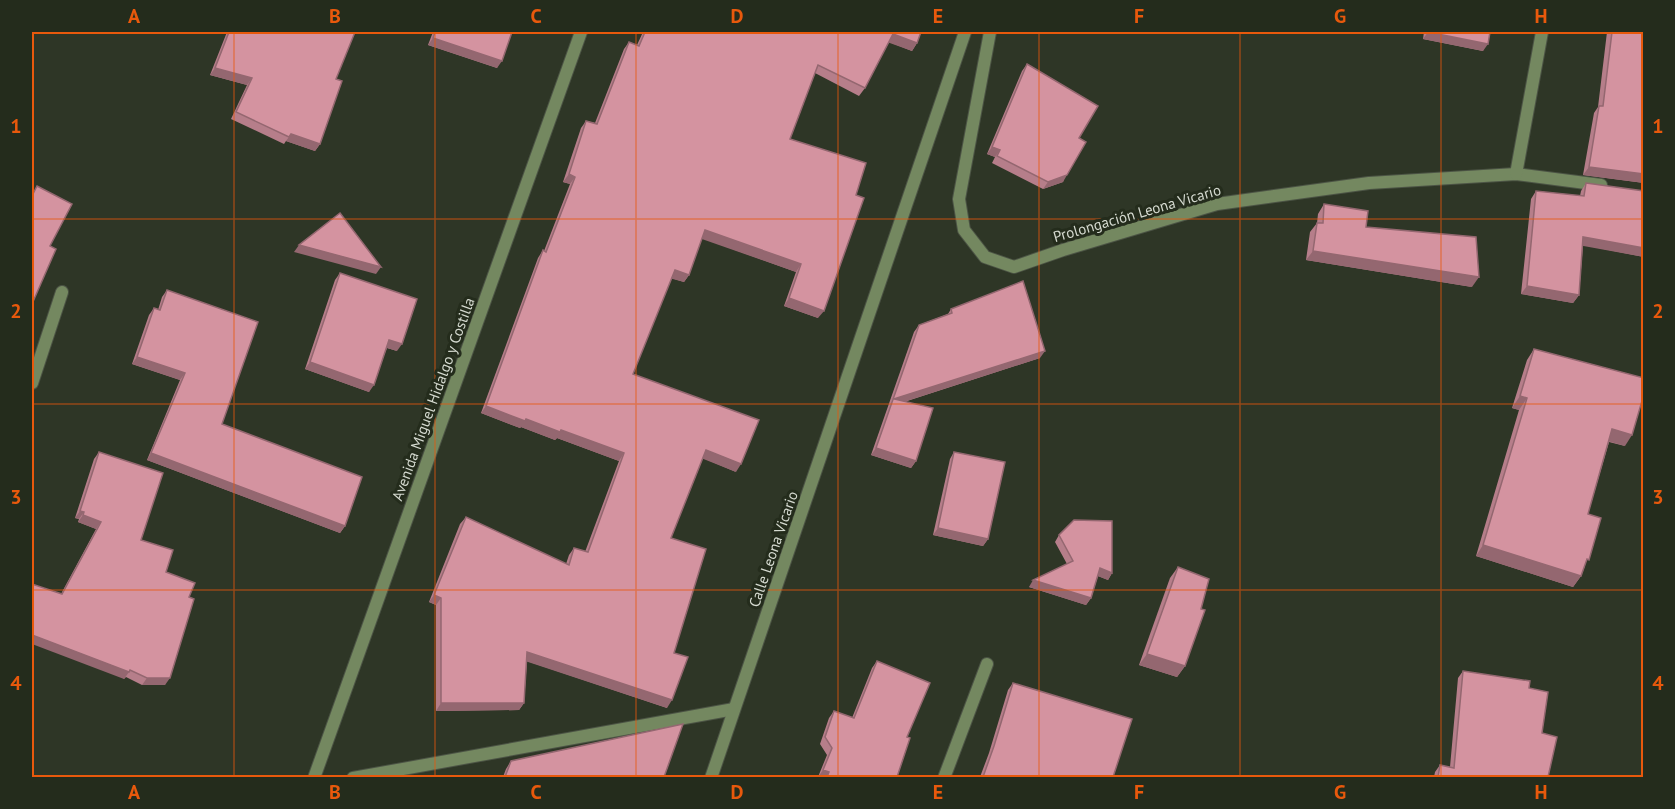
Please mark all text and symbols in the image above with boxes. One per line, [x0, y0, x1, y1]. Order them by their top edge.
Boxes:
text: A [128, 3, 141, 29]
text: B [329, 3, 341, 29]
text: C [530, 3, 542, 29]
text: D [731, 3, 744, 29]
text: E [933, 3, 943, 29]
text: F [1134, 3, 1144, 29]
text: G [1334, 3, 1346, 29]
text: H [1534, 3, 1548, 29]
text: 1 [10, 113, 22, 139]
text: 1 [1652, 113, 1664, 139]
street label: Prolongación Leona Vicario [1051, 180, 1223, 246]
street label: Avenida Miguel Hidalgo y Costilla [387, 295, 479, 503]
text: 2 [10, 298, 22, 324]
text: 2 [1652, 298, 1664, 324]
text: 3 [10, 484, 22, 510]
text: 3 [1652, 484, 1664, 510]
street label: Calle Leona Vicario [744, 488, 802, 610]
text: 4 [10, 670, 22, 696]
text: 4 [1652, 670, 1664, 696]
text: A [128, 779, 141, 805]
text: B [329, 779, 341, 805]
text: C [530, 779, 542, 805]
text: D [731, 779, 744, 805]
text: E [933, 779, 943, 805]
text: F [1134, 779, 1144, 805]
text: G [1334, 779, 1346, 805]
text: H [1534, 779, 1548, 805]

